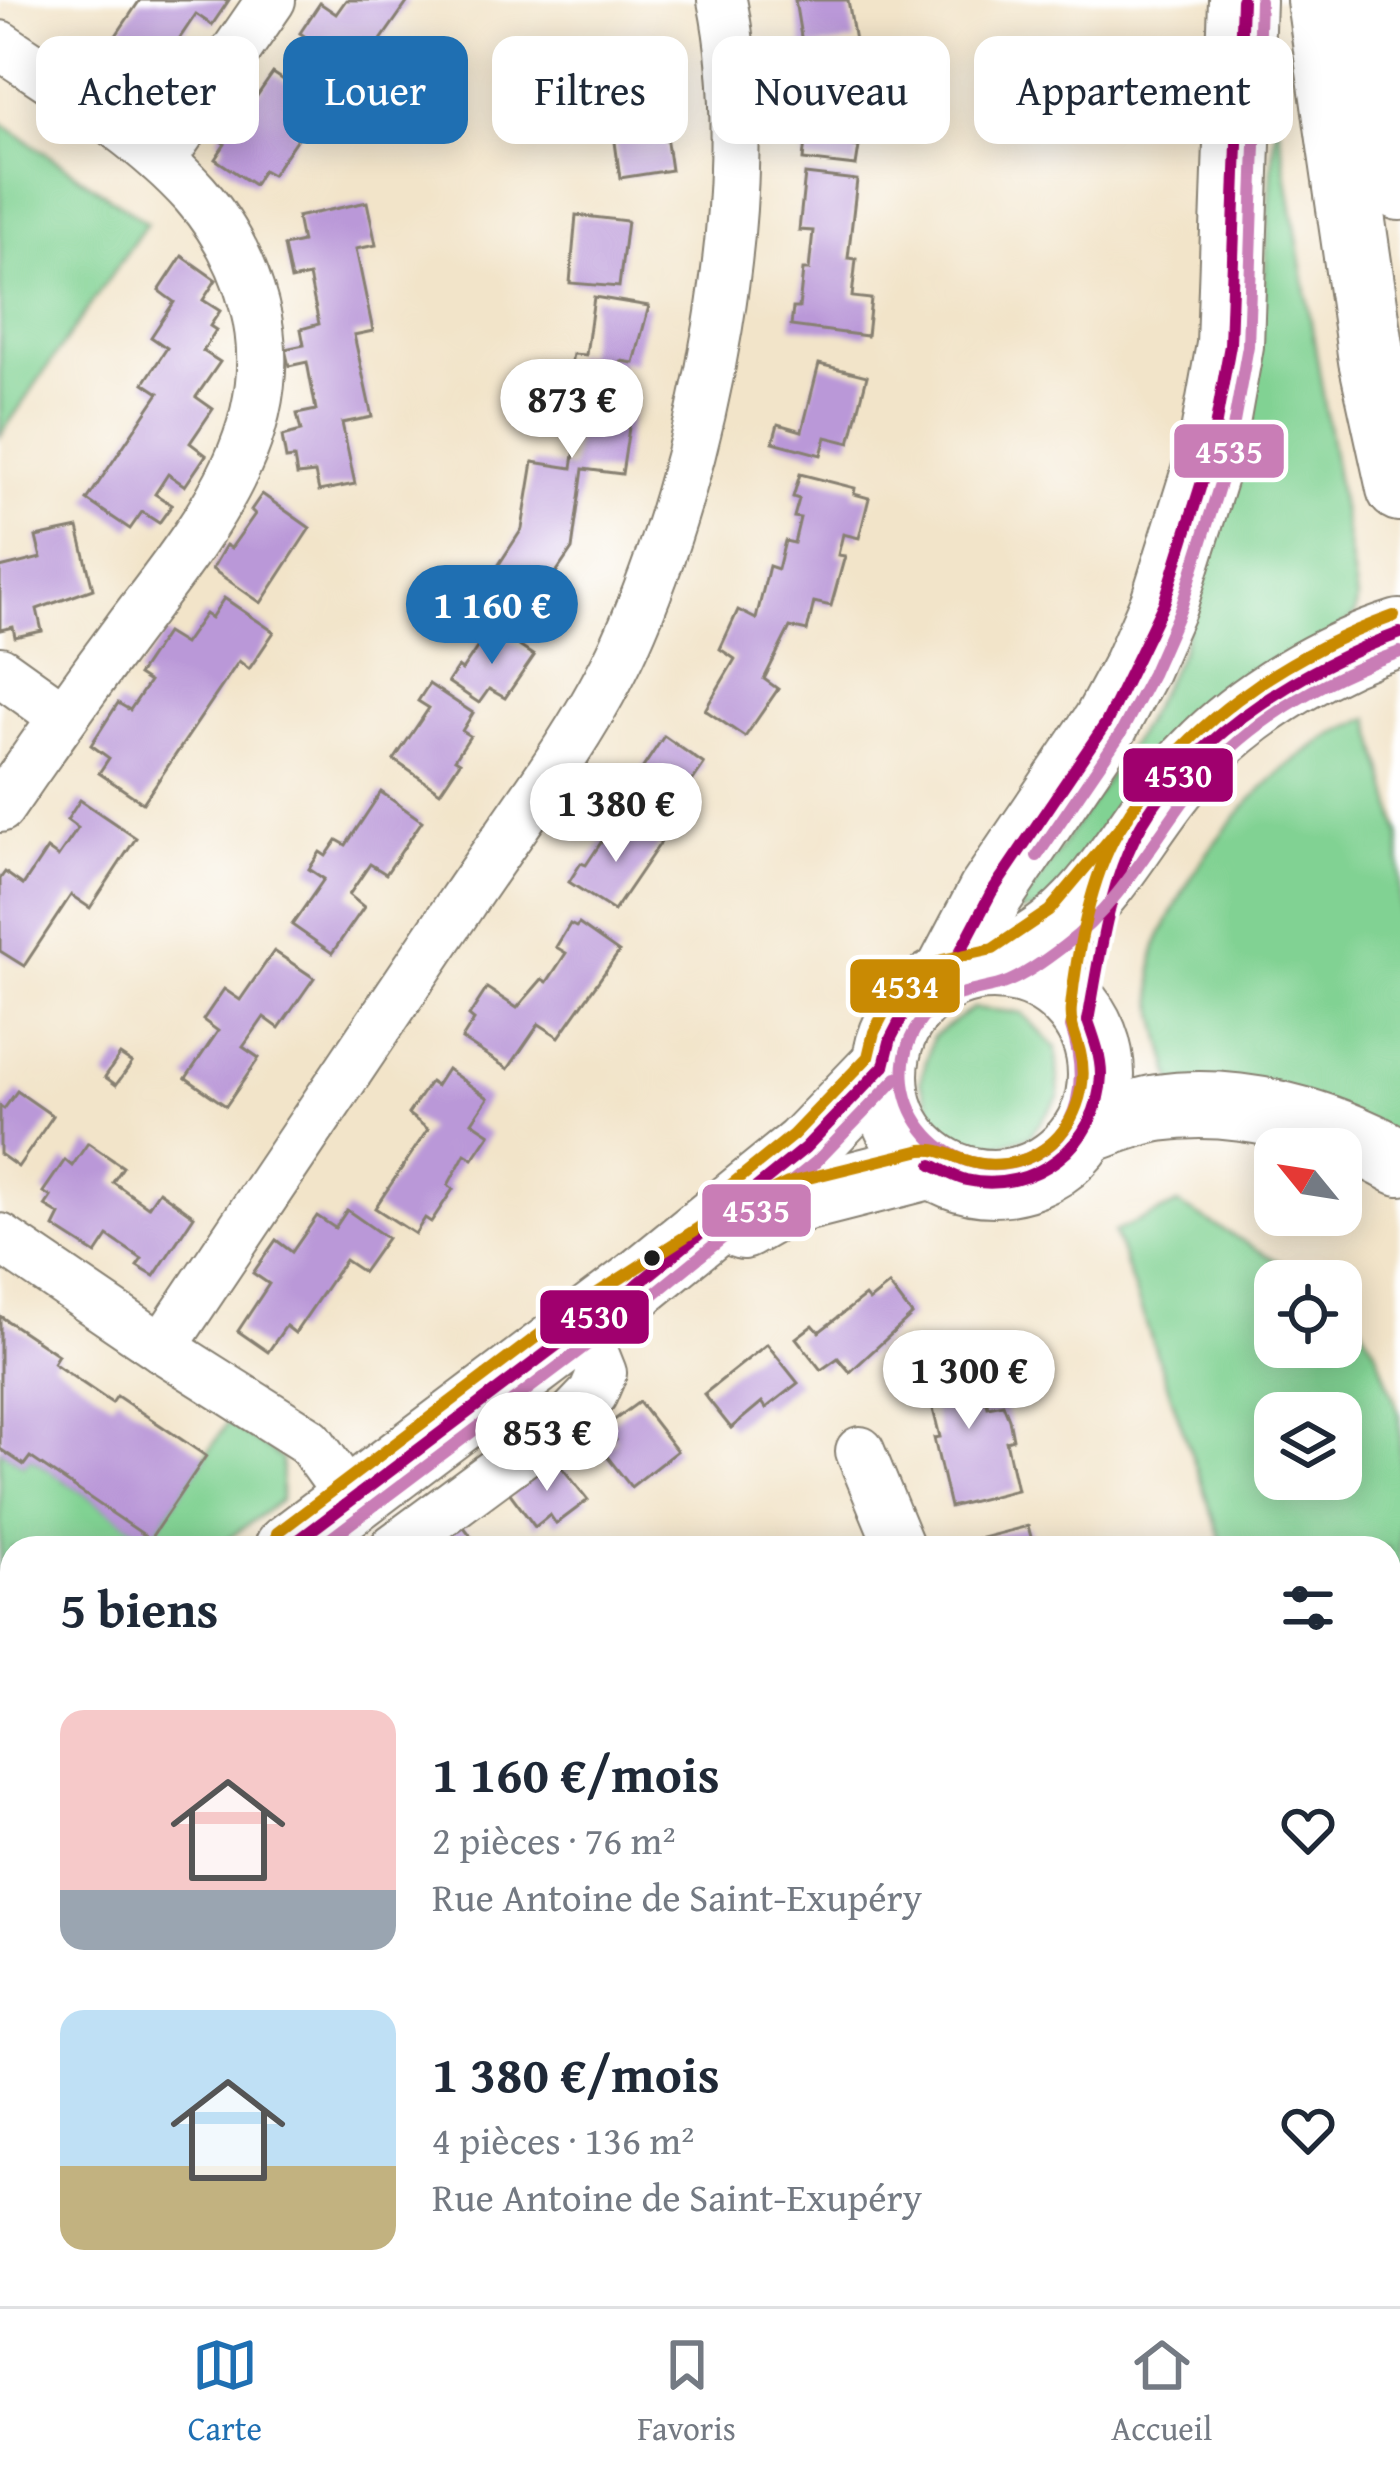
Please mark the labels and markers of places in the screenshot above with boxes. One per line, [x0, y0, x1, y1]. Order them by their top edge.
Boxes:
pin: 873 € [488, 359, 656, 461]
pin: 1 160 € [381, 565, 603, 667]
pin: 1 380 € [505, 763, 727, 865]
unlabelled marker [641, 1247, 663, 1269]
pin: 1 300 € [858, 1330, 1080, 1432]
pin: 853 € [463, 1392, 631, 1494]

